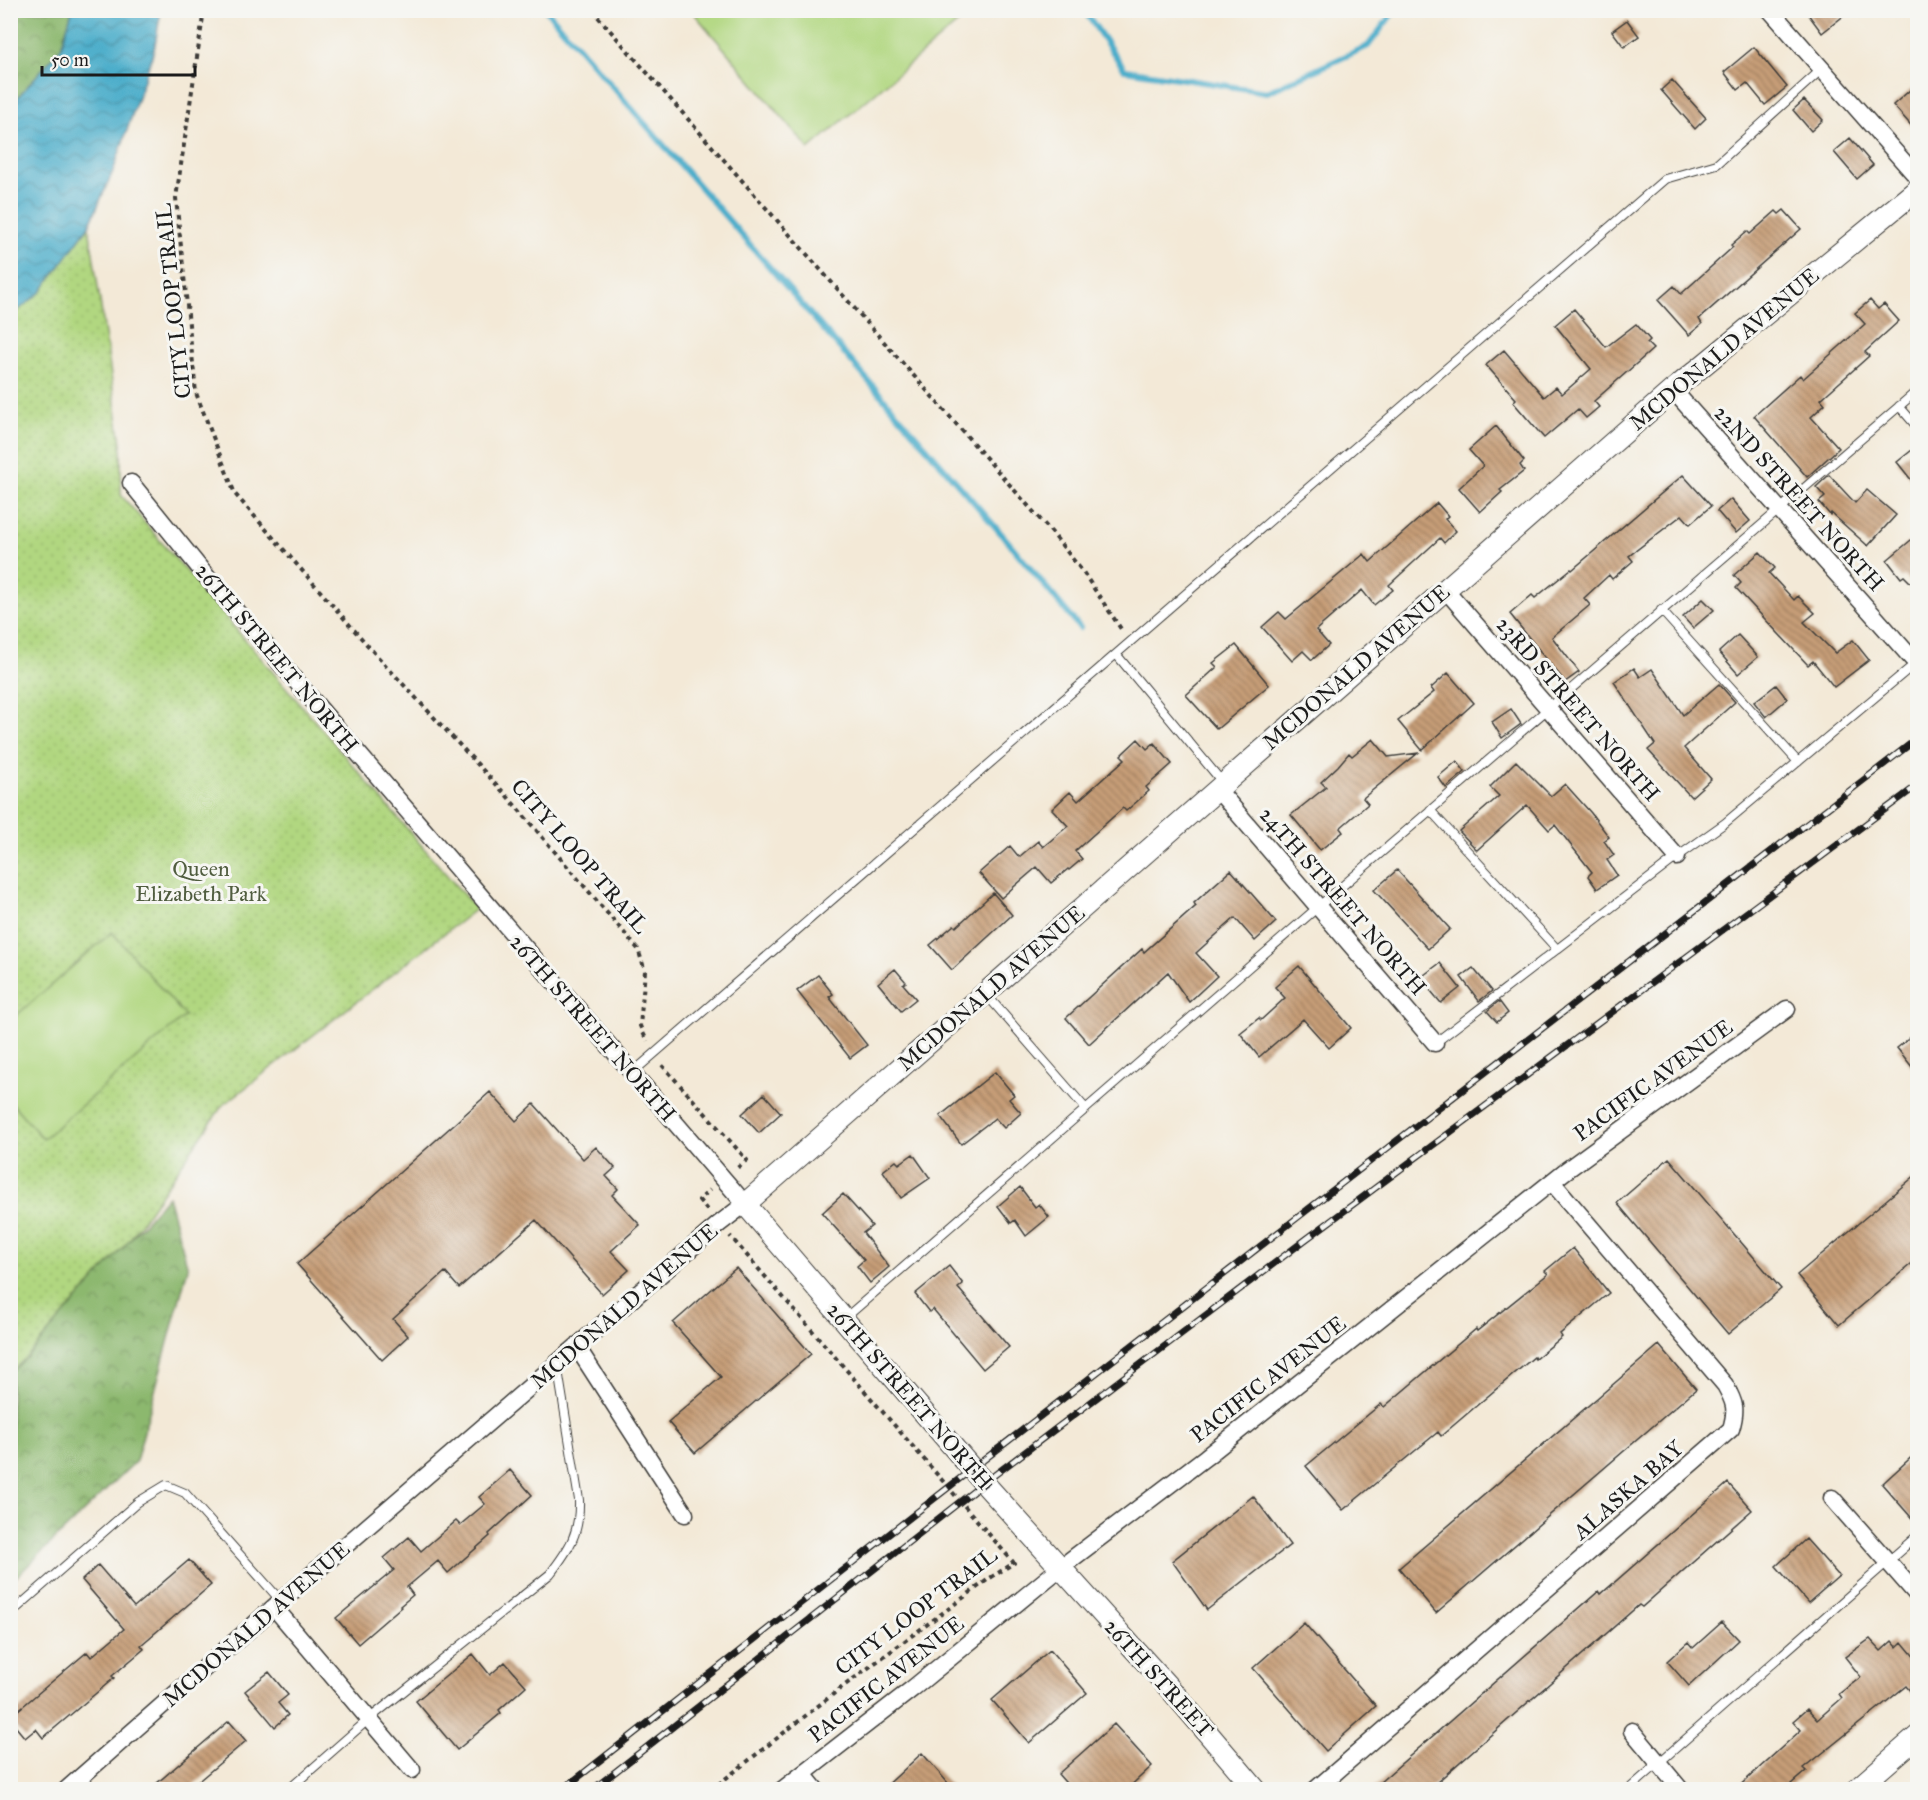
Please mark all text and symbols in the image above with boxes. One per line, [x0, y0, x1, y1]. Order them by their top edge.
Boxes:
scale bar [42, 39, 195, 77]
text: 50 m [51, 49, 89, 71]
street label: CITY LOOP TRAIL [149, 202, 197, 400]
street label: MCDONALD AVENUE [1624, 262, 1824, 436]
street label: 22ND STREET NORTH [1708, 399, 1890, 597]
street label: 26TH STREET NORTH [190, 557, 364, 759]
street label: MCDONALD AVENUE [1257, 578, 1455, 756]
street label: 23RD STREET NORTH [1490, 611, 1666, 807]
street label: CITY LOOP TRAIL [505, 773, 655, 939]
street label: 24TH STREET NORTH [1254, 801, 1432, 1001]
park label: Queen Elizabeth Park [135, 855, 268, 907]
street label: MCDONALD AVENUE [892, 899, 1090, 1077]
street label: 26TH STREET NORTH [504, 929, 682, 1127]
street label: PACIFIC AVENUE [1568, 1013, 1738, 1147]
street label: MCDONALD AVENUE [525, 1217, 723, 1395]
street label: 26TH STREET NORTH [821, 1297, 999, 1495]
street label: PACIFIC AVENUE [1185, 1310, 1351, 1448]
street label: ALASKA BAY [1567, 1434, 1689, 1546]
street label: MCDONALD AVENUE [157, 1535, 355, 1713]
street label: CITY LOOP TRAIL [830, 1541, 1002, 1681]
street label: PACIFIC AVENUE [803, 1610, 969, 1748]
street label: 26TH STREET [1099, 1613, 1219, 1743]

